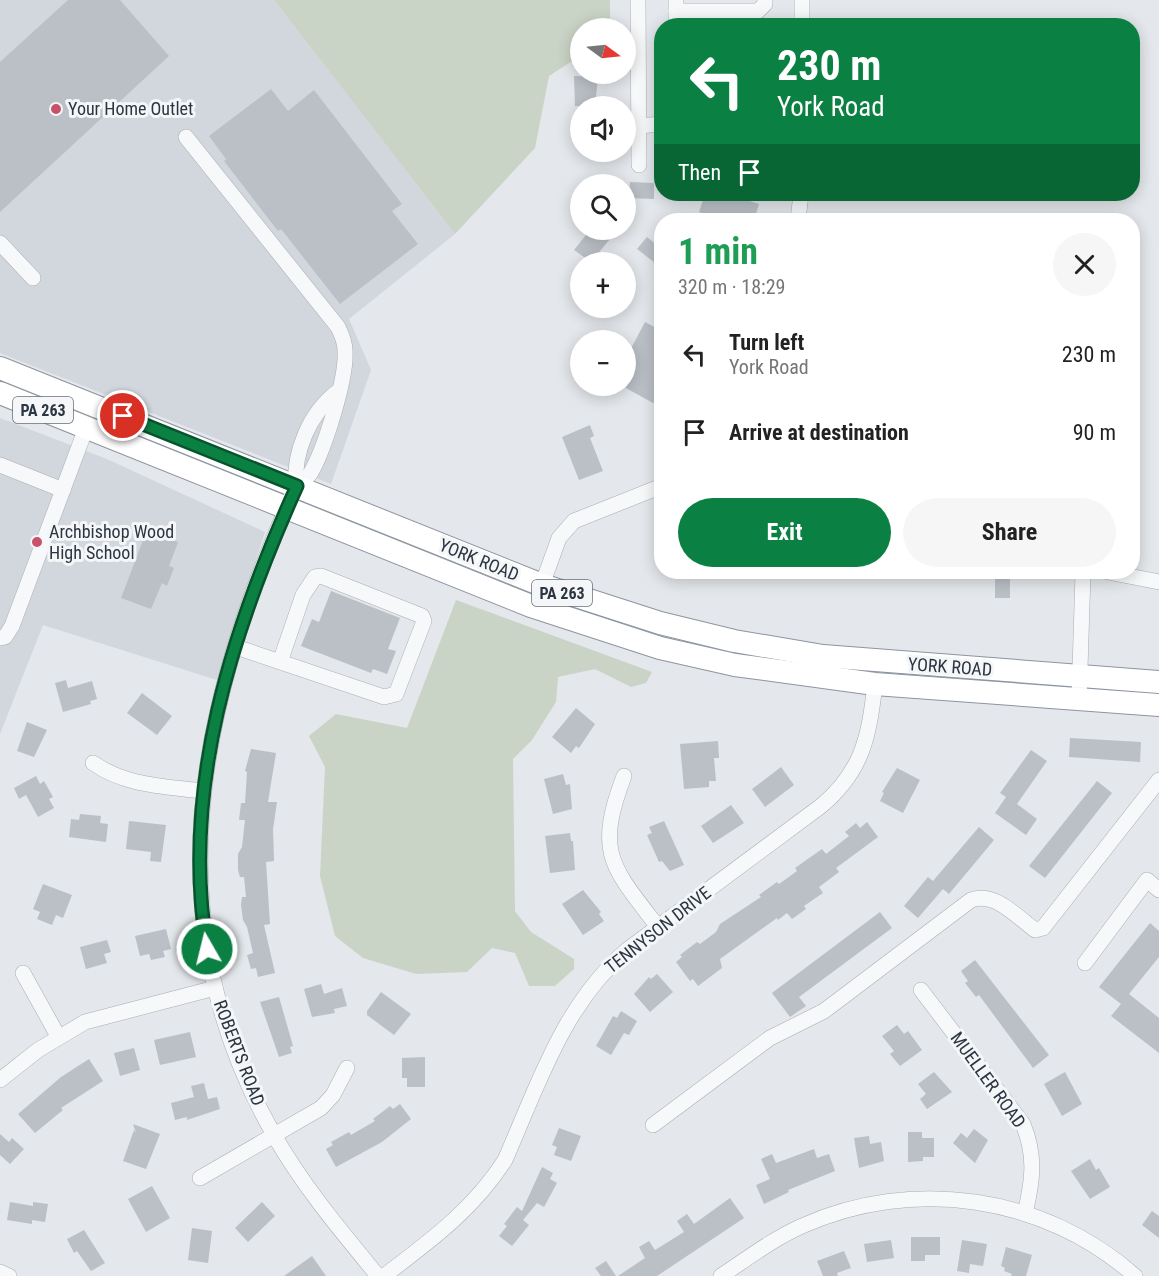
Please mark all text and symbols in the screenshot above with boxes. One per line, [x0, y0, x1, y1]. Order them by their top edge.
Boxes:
north arrow [570, 18, 636, 84]
map controls [570, 18, 636, 396]
text: 230 m [777, 41, 882, 90]
icon: left [678, 42, 756, 120]
text: York Road [777, 91, 885, 123]
button: sound [570, 96, 636, 162]
place label: Your Home Outlet [68, 98, 193, 119]
marker: Your Home Outlet [49, 102, 63, 116]
icon: arrive [733, 156, 766, 189]
text: Then [678, 160, 721, 185]
button: search [570, 174, 636, 240]
text: 1 min [678, 231, 758, 273]
button: close [1053, 233, 1116, 296]
button: + [570, 252, 636, 318]
text: 320 m · 18:29 [678, 275, 785, 299]
button: − [570, 330, 636, 396]
text: Turn left [729, 330, 804, 355]
icon: left [678, 338, 711, 371]
text: 230 m [1062, 342, 1116, 367]
text: York Road [729, 355, 809, 379]
pin [97, 390, 148, 441]
road number: PA 263 [13, 397, 73, 423]
icon: arrive [106, 399, 139, 432]
icon: arrive [678, 416, 711, 449]
text: Arrive at destination [729, 420, 909, 445]
text: 90 m [1073, 420, 1116, 445]
button: Exit [678, 498, 891, 567]
button: Share [903, 498, 1116, 567]
place label: Archbishop Wood High School [49, 521, 174, 563]
street label: YORK ROAD [436, 534, 522, 585]
marker: Archbishop Wood High School [30, 535, 44, 549]
road number: PA 263 [532, 580, 592, 606]
street label: YORK ROAD [907, 653, 993, 680]
street label: TENNYSON DRIVE [601, 882, 715, 977]
position arrow [175, 917, 239, 981]
street label: ROBERTS ROAD [210, 997, 269, 1109]
street label: MUELLER ROAD [947, 1028, 1030, 1132]

